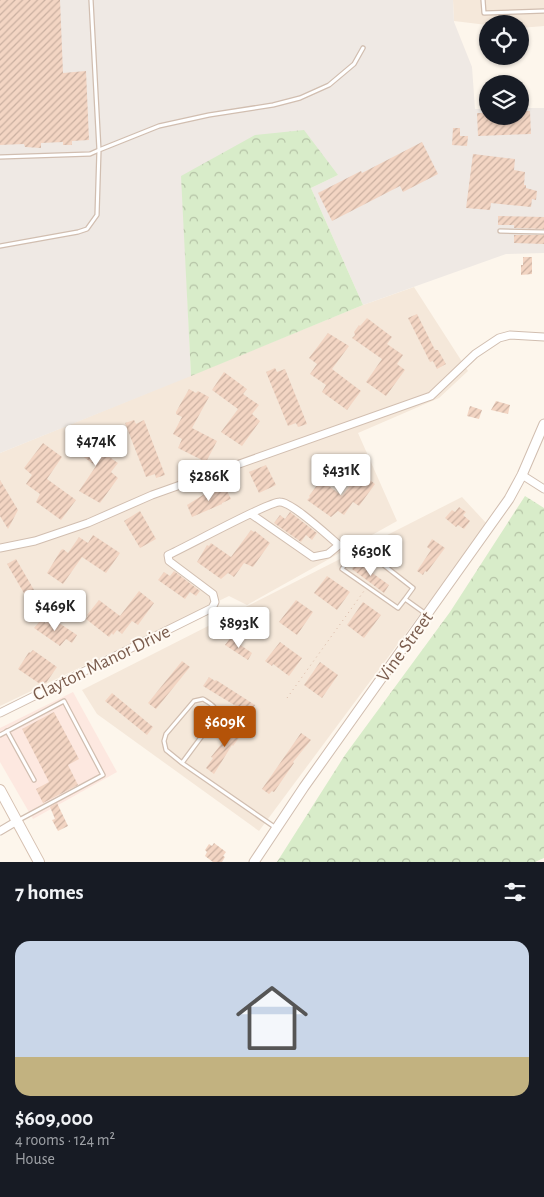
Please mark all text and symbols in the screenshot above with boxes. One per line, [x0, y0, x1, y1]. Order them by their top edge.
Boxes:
map controls [479, 15, 529, 125]
button: locate [479, 15, 529, 65]
button: layers [479, 75, 529, 125]
pin: $474K [61, 424, 131, 467]
text: $474K [76, 433, 116, 449]
pin: $431K [306, 454, 376, 496]
pin: $286K [174, 460, 244, 502]
text: $431K [322, 462, 360, 478]
text: $286K [189, 468, 229, 484]
pin: $630K [336, 534, 406, 577]
text: $630K [351, 543, 391, 559]
pin: $469K [20, 590, 90, 632]
text: $469K [35, 598, 75, 614]
pin: $893K [204, 606, 274, 649]
street label: Vine Street [374, 608, 437, 686]
text: $893K [219, 615, 259, 631]
street label: Clayton Manor Drive [30, 622, 173, 705]
pin: $609K [190, 706, 260, 748]
text: $609K [205, 714, 245, 730]
icon: filters [501, 878, 529, 906]
text: 7 homes [15, 882, 84, 903]
icon: home [227, 973, 317, 1063]
text: $609,000 [15, 1108, 93, 1129]
text: 4 rooms · 124 m² [15, 1132, 115, 1148]
text: House [15, 1151, 55, 1167]

